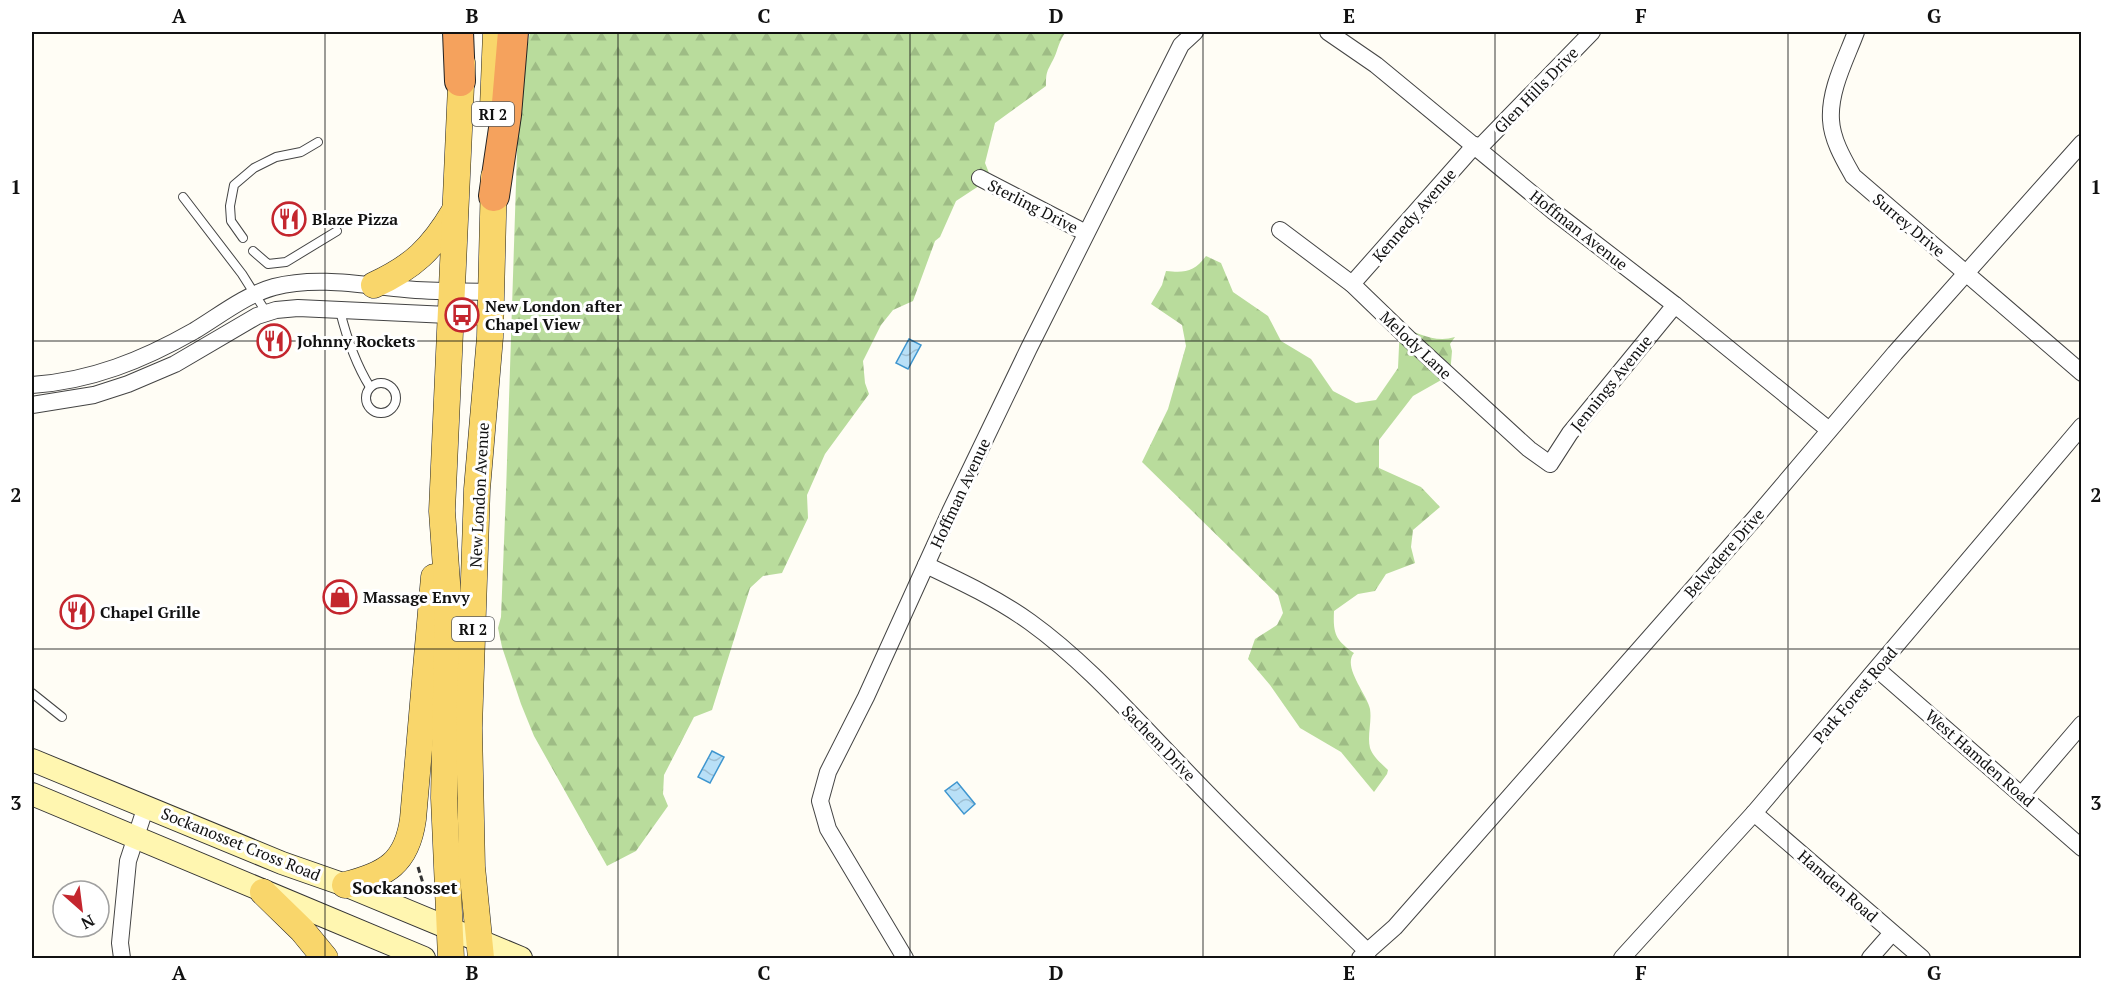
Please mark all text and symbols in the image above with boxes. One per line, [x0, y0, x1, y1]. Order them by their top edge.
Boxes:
text: A [172, 2, 187, 29]
text: B [466, 2, 479, 29]
text: C [757, 2, 771, 29]
text: D [1049, 2, 1063, 29]
text: E [1343, 2, 1355, 29]
text: F [1635, 2, 1647, 29]
text: G [1927, 2, 1941, 29]
street label: Glen Hills Drive [1489, 42, 1583, 138]
road number: RI 2 [472, 102, 514, 126]
street label: Kennedy Avenue [1367, 163, 1461, 267]
text: 1 [10, 173, 22, 200]
text: 1 [2090, 173, 2102, 200]
street label: Sterling Drive [984, 174, 1082, 238]
street label: Hoffman Avenue [1525, 185, 1633, 275]
street label: Surrey Drive [1868, 188, 1950, 262]
restaurant icon: Blaze Pizza [271, 201, 307, 237]
place label: Blaze Pizza [312, 208, 398, 230]
place label: New London after Chapel View [485, 295, 622, 335]
bus stop icon: New London after Chapel View [444, 297, 480, 333]
street label: Melody Lane [1375, 306, 1457, 384]
restaurant icon: Johnny Rockets [256, 323, 292, 359]
place label: Johnny Rockets [297, 330, 415, 352]
street label: Jennings Avenue [1565, 330, 1657, 436]
street label: New London Avenue [464, 422, 494, 568]
street label: Hoffman Avenue [925, 435, 995, 551]
text: 2 [10, 481, 22, 508]
text: 2 [2090, 481, 2102, 508]
street label: Belvedere Drive [1679, 504, 1769, 602]
shop icon: Massage Envy [322, 579, 358, 615]
place label: Massage Envy [363, 586, 470, 608]
restaurant icon: Chapel Grille [59, 594, 95, 630]
place label: Chapel Grille [100, 601, 201, 623]
road number: RI 2 [452, 617, 494, 641]
street label: Park Forest Road [1808, 642, 1902, 748]
street label: Sachem Drive [1117, 700, 1201, 786]
street label: West Hamden Road [1921, 704, 2039, 812]
text: 3 [10, 789, 22, 816]
text: 3 [2090, 789, 2102, 816]
street label: Sockanosset Cross Road [158, 802, 324, 886]
street label: Hamden Road [1793, 845, 1883, 927]
district label: Sockanosset [352, 875, 458, 899]
north arrow [51, 879, 111, 939]
text: N [78, 910, 99, 935]
text: A [172, 959, 187, 986]
text: B [466, 959, 479, 986]
text: C [757, 959, 771, 986]
text: D [1049, 959, 1063, 986]
text: E [1343, 959, 1355, 986]
text: F [1635, 959, 1647, 986]
text: G [1927, 959, 1941, 986]

